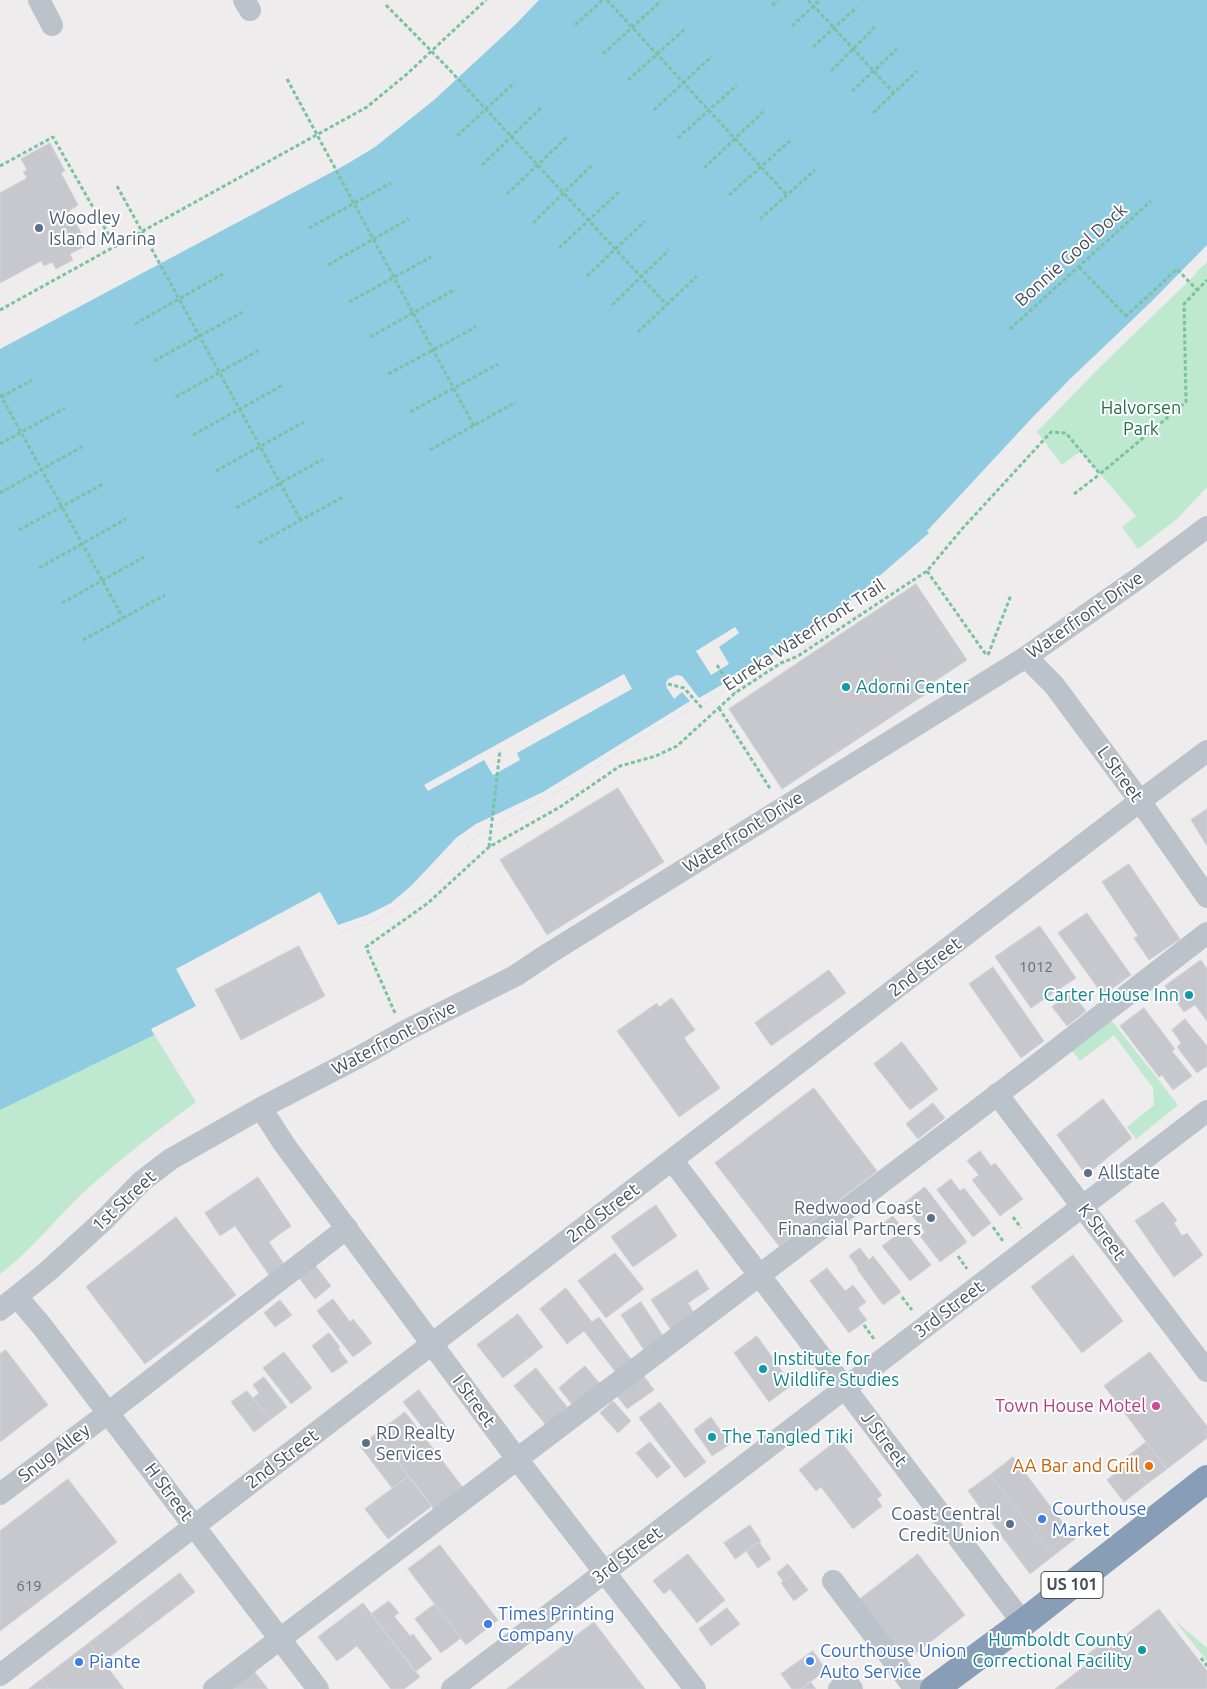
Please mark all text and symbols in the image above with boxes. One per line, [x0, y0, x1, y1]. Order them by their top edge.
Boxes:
street label: Bonnie Gool Dock [1010, 199, 1132, 311]
place label: Woodley Island Marina [49, 207, 156, 250]
marker: Woodley Island Marina [33, 222, 45, 234]
park label: Halvorsen Park [1101, 397, 1181, 439]
street label: Waterfront Drive [1022, 567, 1148, 663]
street label: Eureka Waterfront Trail [719, 574, 889, 696]
place label: Adorni Center [856, 676, 969, 698]
marker: Adorni Center [840, 681, 852, 693]
street label: L Street [1093, 742, 1147, 806]
street label: Waterfront Drive [679, 786, 807, 878]
street label: 2nd Street [884, 933, 966, 1001]
house number: 1012 [1019, 958, 1053, 976]
place label: Carter House Inn [1044, 984, 1179, 1006]
marker: Carter House Inn [1183, 989, 1195, 1001]
street label: Waterfront Drive [328, 996, 460, 1080]
place label: Allstate [1098, 1162, 1160, 1184]
street label: 1st Street [88, 1166, 160, 1236]
marker: Allstate [1082, 1167, 1094, 1179]
street label: 2nd Street [562, 1179, 644, 1247]
place label: Redwood Coast Financial Partners [778, 1197, 921, 1240]
street label: K Street [1074, 1199, 1130, 1265]
marker: Redwood Coast Financial Partners [925, 1212, 937, 1224]
street label: 3rd Street [910, 1276, 988, 1342]
place label: Institute for Wildlife Studies [773, 1348, 899, 1390]
marker: Institute for Wildlife Studies [757, 1363, 769, 1375]
street label: I Street [448, 1371, 500, 1431]
place label: Town House Motel [995, 1395, 1146, 1417]
marker: Town House Motel [1150, 1400, 1162, 1412]
street label: J Street [856, 1407, 912, 1471]
street label: Snug Alley [14, 1419, 94, 1487]
place label: RD Realty Services [376, 1422, 455, 1465]
street label: 2nd Street [241, 1425, 323, 1493]
place label: The Tangled Tiki [722, 1426, 853, 1448]
marker: The Tangled Tiki [706, 1431, 718, 1443]
marker: RD Realty Services [360, 1437, 372, 1449]
place label: AA Bar and Grill [1013, 1455, 1139, 1477]
street label: H Street [140, 1459, 198, 1525]
marker: AA Bar and Grill [1143, 1460, 1155, 1472]
place label: Courthouse Market [1052, 1498, 1147, 1540]
place label: Coast Central Credit Union [891, 1503, 1000, 1546]
marker: Courthouse Market [1036, 1513, 1048, 1525]
marker: Coast Central Credit Union [1004, 1518, 1016, 1530]
street label: 3rd Street [588, 1522, 666, 1588]
road number: US 101 [1041, 1572, 1103, 1598]
house number: 619 [16, 1577, 42, 1595]
place label: Times Printing Company [498, 1603, 614, 1646]
marker: Times Printing Company [482, 1618, 494, 1630]
place label: Humboldt County Correctional Facility [973, 1629, 1132, 1672]
place label: Courthouse Union Auto Service [820, 1640, 966, 1682]
marker: Humboldt County Correctional Facility [1136, 1644, 1148, 1656]
place label: Piante [89, 1651, 141, 1673]
marker: Courthouse Union Auto Service [804, 1655, 816, 1667]
marker: Piante [73, 1656, 85, 1668]

